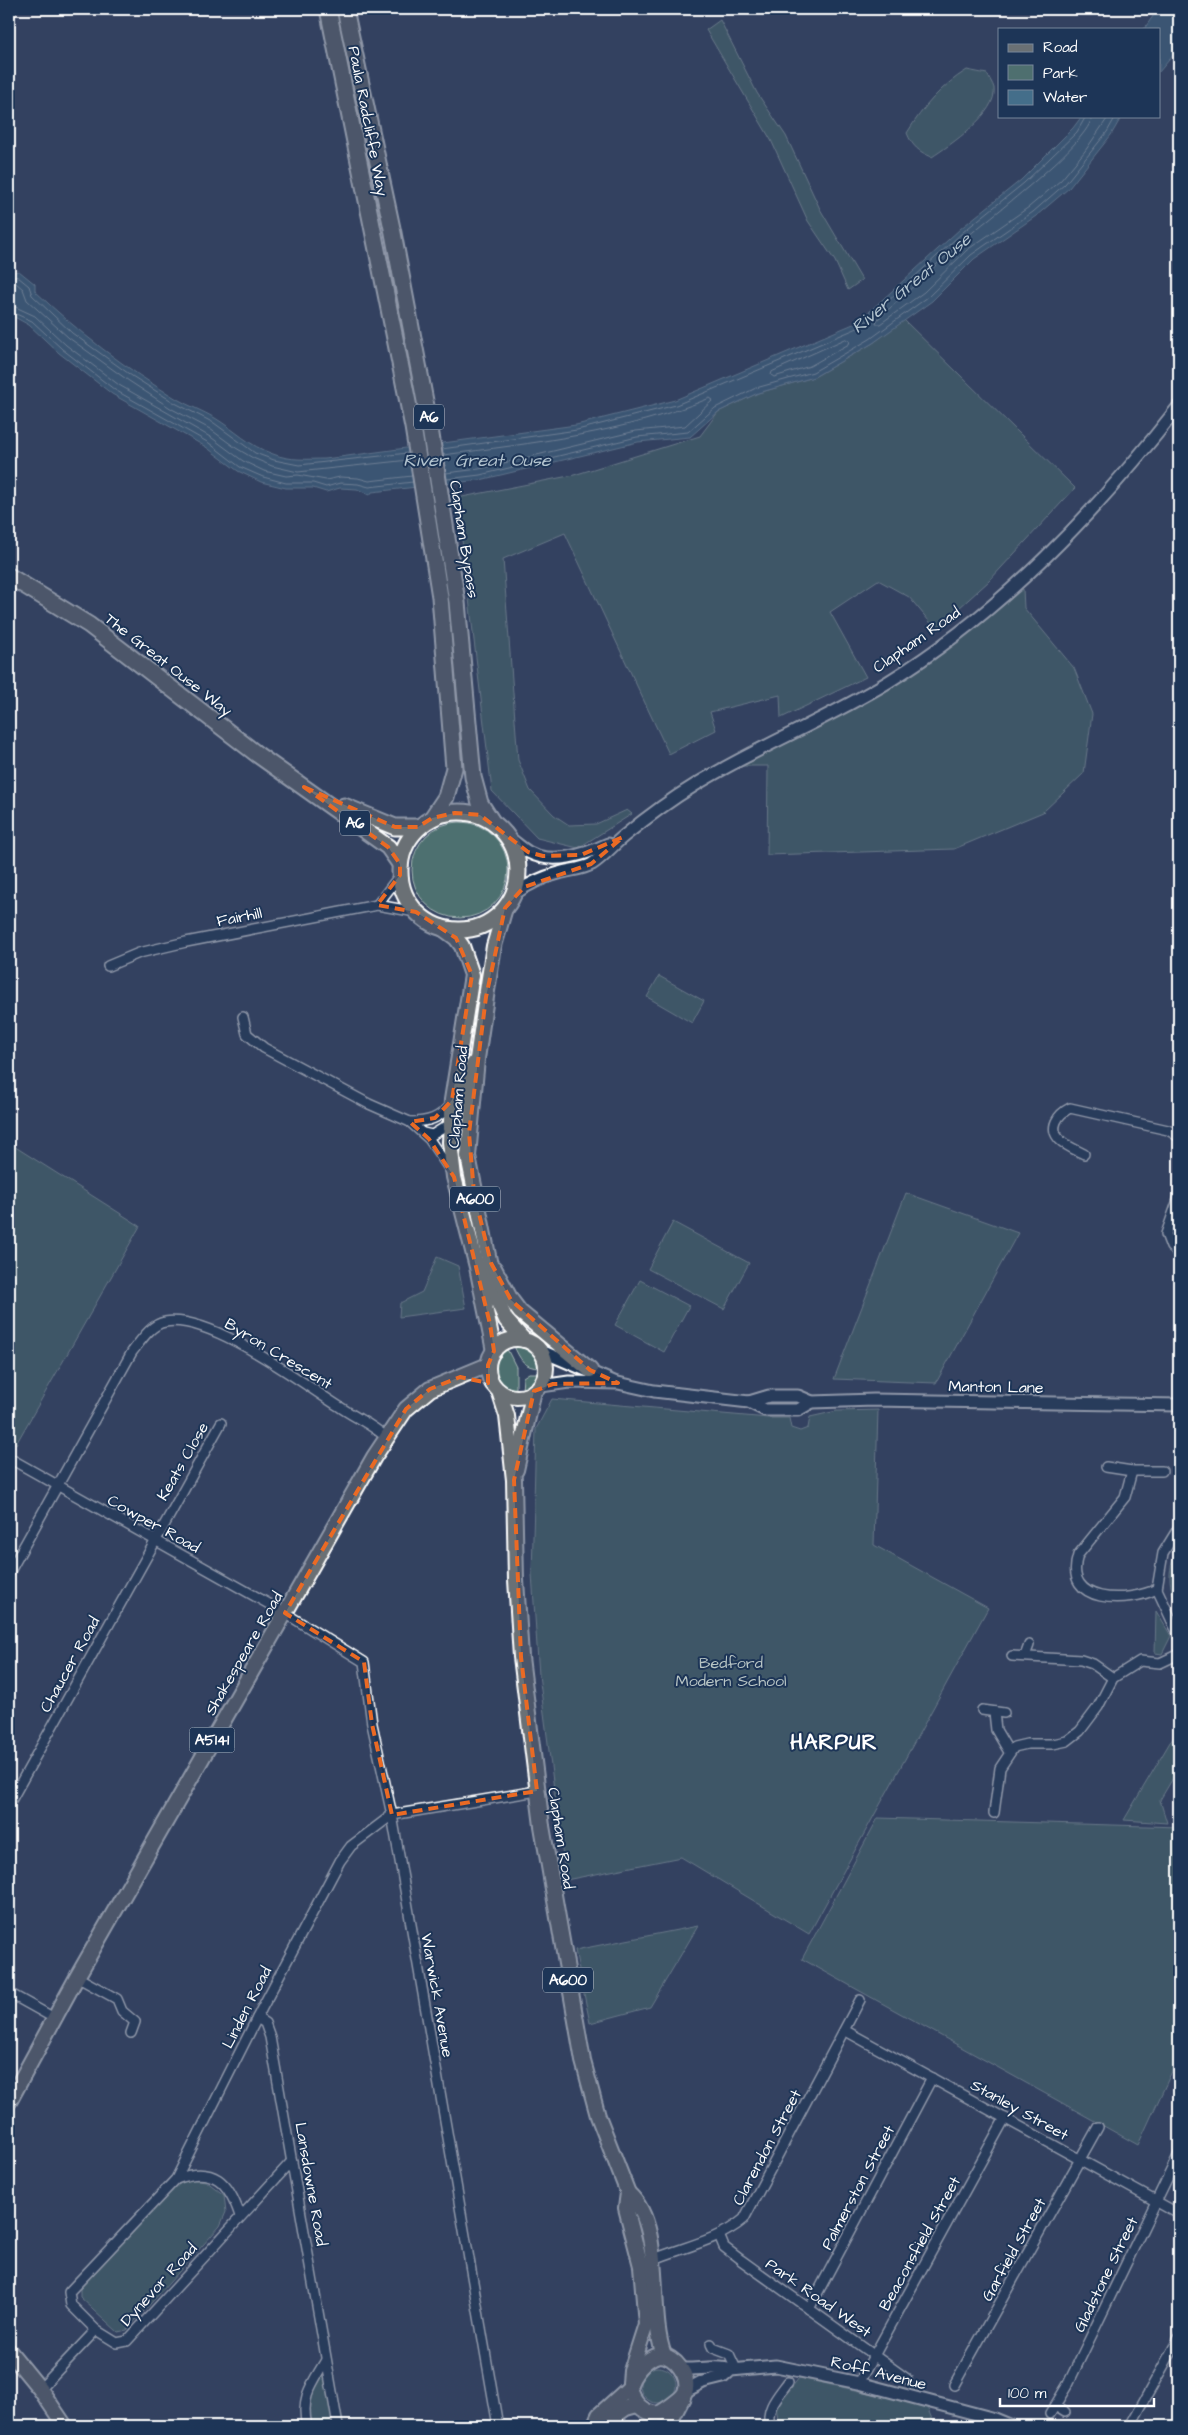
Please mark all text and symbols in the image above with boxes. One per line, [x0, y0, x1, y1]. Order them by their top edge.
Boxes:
legend [998, 28, 1160, 118]
text: Road [1043, 37, 1078, 58]
street label: Paula Radcliffe Way [342, 44, 393, 198]
text: Park [1043, 63, 1078, 84]
text: Water [1043, 87, 1087, 108]
water label: River Great Ouse [846, 226, 977, 340]
road number: A6 [414, 404, 444, 430]
water label: River Great Ouse [403, 448, 552, 473]
street label: Clapham Bypass [443, 479, 484, 600]
street label: Clapham Road [868, 601, 965, 678]
street label: The Great Ouse Way [99, 608, 237, 723]
road number: A6 [340, 810, 370, 836]
street label: Fairhill [215, 902, 264, 932]
street label: Clapham Road [443, 1045, 473, 1149]
road number: A600 [450, 1186, 500, 1212]
street label: Byron Crescent [220, 1313, 337, 1396]
street label: Manton Lane [948, 1375, 1044, 1399]
street label: Keats Close [152, 1418, 214, 1505]
street label: Cowper Road [103, 1489, 204, 1558]
street label: Shakespeare Road [200, 1588, 288, 1719]
street label: Chaucer Road [34, 1613, 105, 1716]
park label: Bedford Modern School [675, 1652, 787, 1692]
road number: A5141 [190, 1728, 234, 1752]
district label: HARPUR [790, 1728, 878, 1757]
street label: Clapham Road [542, 1786, 580, 1891]
street label: Warwick Avenue [415, 1931, 459, 2059]
street label: Linden Road [217, 1963, 277, 2052]
road number: A600 [543, 1968, 593, 1992]
street label: Stanley Street [966, 2074, 1073, 2147]
street label: Clarendon Street [727, 2085, 807, 2209]
street label: Lansdowne Road [289, 2121, 333, 2248]
street label: Palmerston Street [816, 2121, 900, 2254]
street label: Beaconsfield Street [874, 2172, 966, 2315]
street label: Garfield Street [976, 2193, 1052, 2305]
street label: Gladstone Street [1068, 2213, 1144, 2336]
street label: Dynevor Road [115, 2238, 203, 2332]
street label: Park Road West [761, 2253, 876, 2343]
street label: Roff Avenue [829, 2350, 929, 2396]
scale bar [1000, 2375, 1154, 2407]
text: 100 m [1008, 2383, 1047, 2404]

